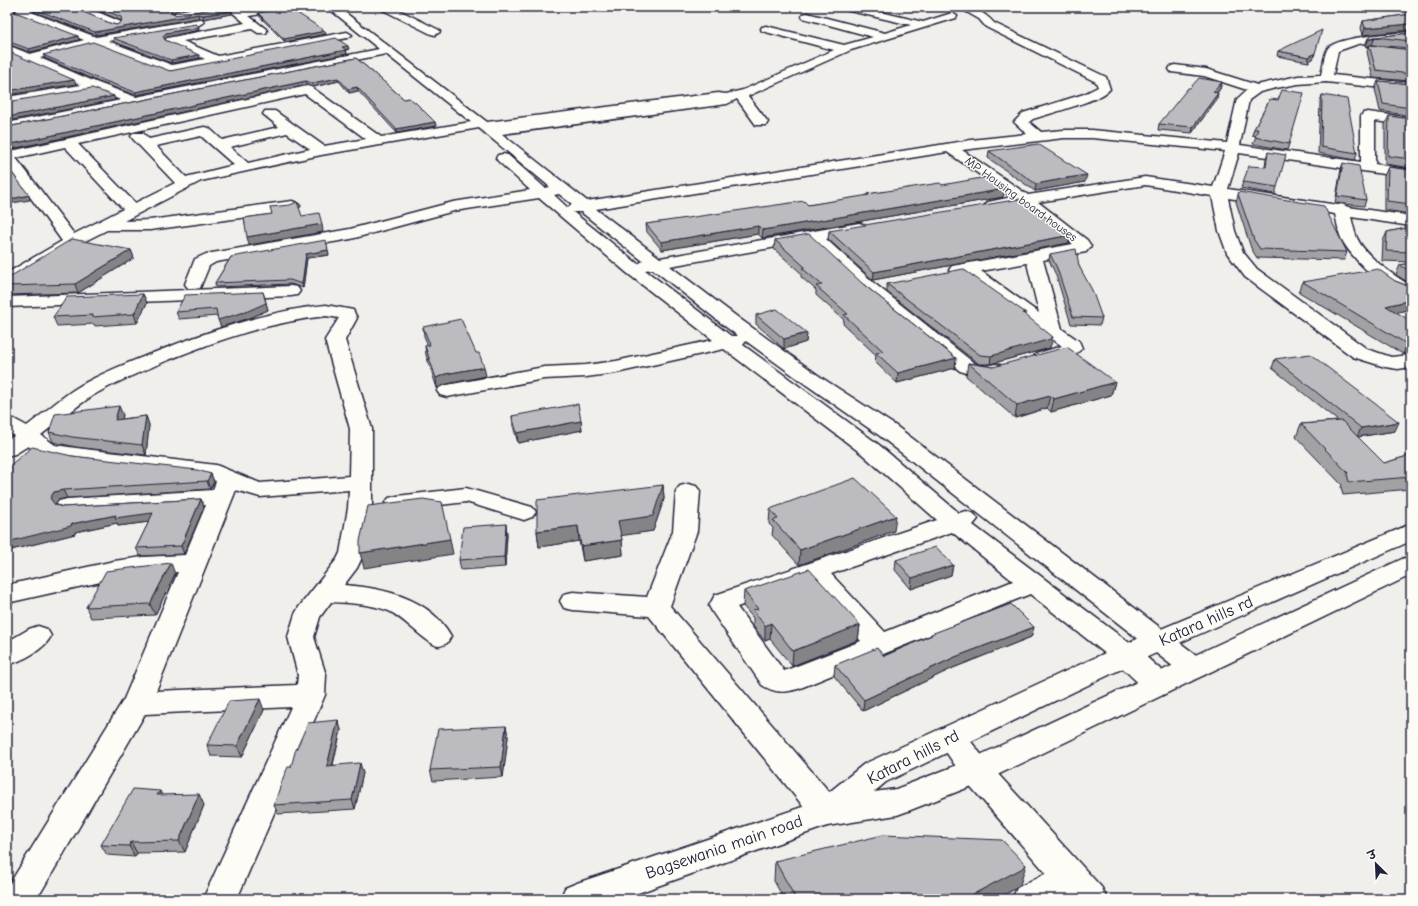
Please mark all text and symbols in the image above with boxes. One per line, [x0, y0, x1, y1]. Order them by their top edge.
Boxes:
street label: MP Housing board houses [962, 154, 1080, 244]
street label: Katara hills rd [1156, 592, 1256, 650]
street label: Katara hills rd [864, 726, 962, 788]
street label: Bagsewania main road [643, 811, 805, 883]
north arrow [1356, 844, 1396, 884]
text: उ [1365, 847, 1380, 863]

